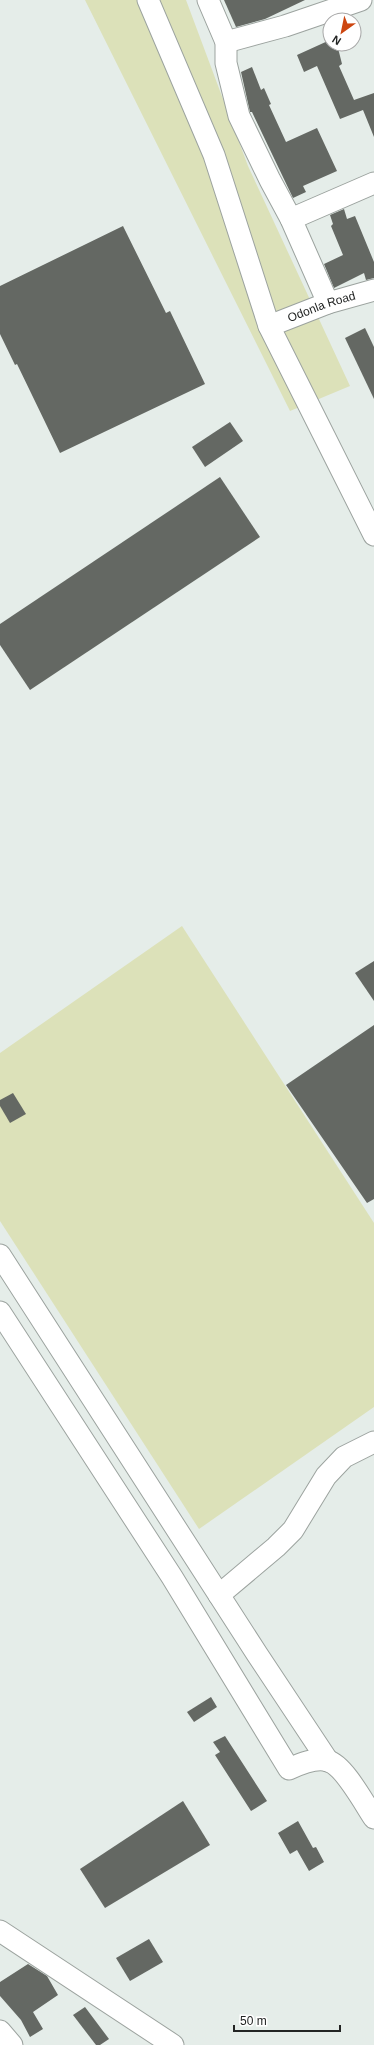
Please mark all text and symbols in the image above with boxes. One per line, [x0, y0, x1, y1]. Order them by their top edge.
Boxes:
north arrow [322, 12, 362, 52]
text: N [330, 33, 343, 48]
street label: Odonla Road [286, 289, 357, 325]
scale bar [234, 2007, 340, 2033]
text: 50 m [240, 2014, 267, 2028]

